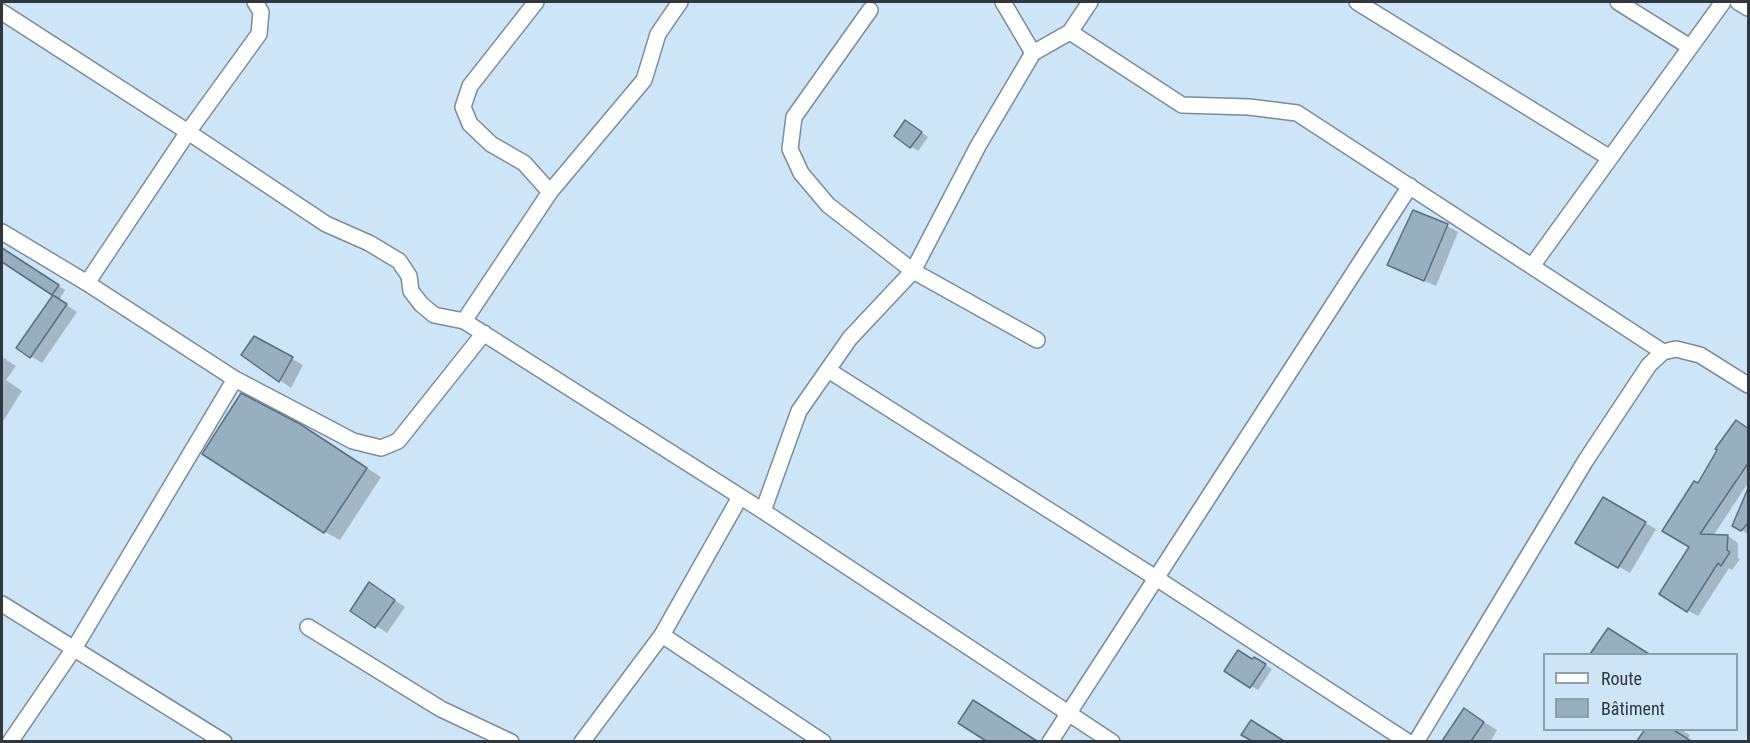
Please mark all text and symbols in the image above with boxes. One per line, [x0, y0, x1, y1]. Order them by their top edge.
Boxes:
legend [1543, 653, 1738, 731]
text: Route [1601, 668, 1642, 689]
text: Bâtiment [1601, 698, 1665, 719]

